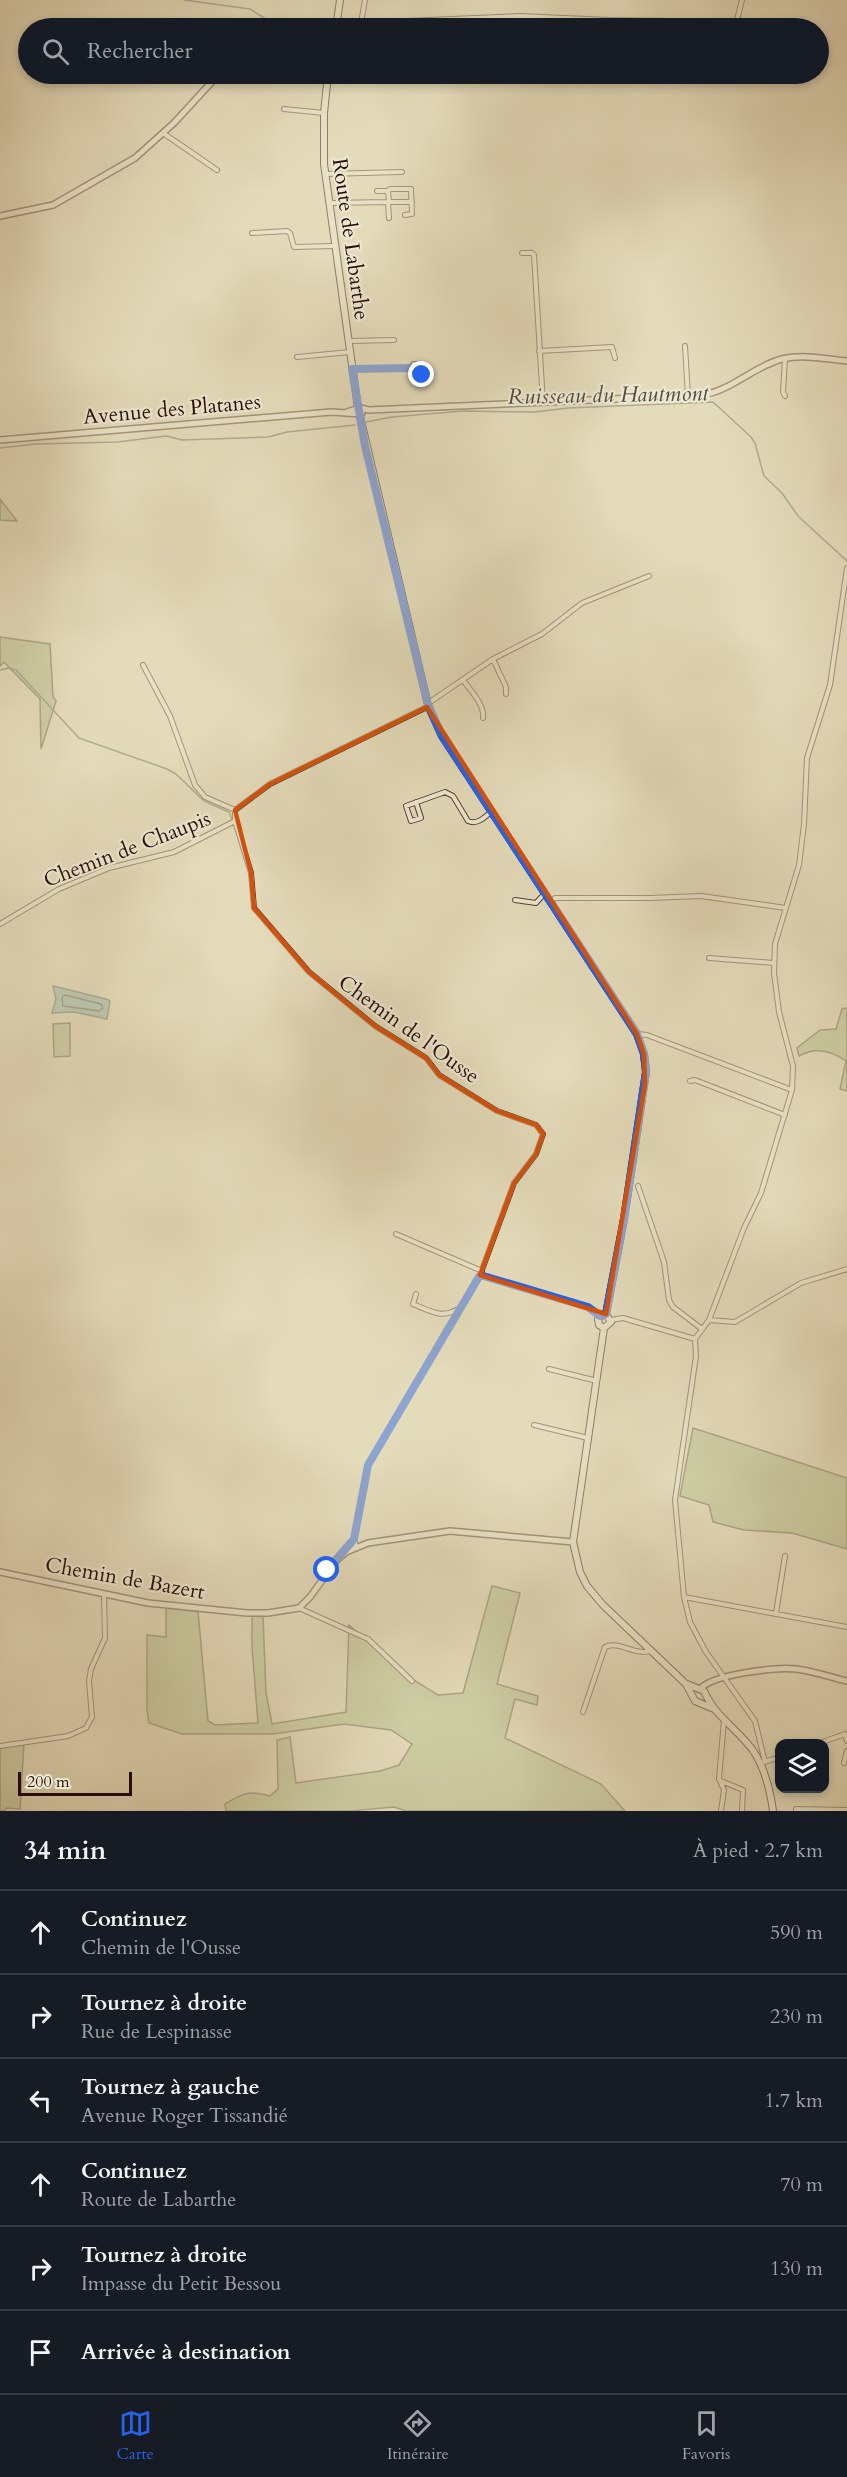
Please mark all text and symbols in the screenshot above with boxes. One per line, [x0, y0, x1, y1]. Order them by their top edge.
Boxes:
search box [18, 18, 829, 84]
icon: search [39, 35, 72, 68]
text: Rechercher [87, 36, 192, 66]
street label: Route de Labarthe [325, 156, 376, 322]
route end [408, 361, 434, 387]
water label: Ruisseau du Hautmont [507, 378, 709, 412]
street label: Avenue des Platanes [82, 387, 262, 432]
street label: Chemin de Chaupis [39, 804, 215, 895]
street label: Chemin de l'Ousse [332, 968, 485, 1091]
street label: Chemin de Bazert [43, 1550, 207, 1607]
route start [313, 1556, 339, 1582]
map controls [775, 1739, 829, 1793]
button: layers [775, 1739, 829, 1793]
scale bar [18, 1769, 132, 1796]
text: 200 m [27, 1771, 69, 1793]
text: 34 min [24, 1833, 107, 1868]
text: À pied · 2.7 km [693, 1837, 823, 1864]
text: Continuez [81, 1904, 187, 1934]
icon: ahead [24, 1916, 57, 1949]
text: 590 m [770, 1919, 823, 1946]
text: Chemin de l'Ousse [81, 1934, 241, 1961]
text: Tournez à droite [81, 1988, 247, 2018]
icon: right [24, 2000, 57, 2033]
text: 230 m [770, 2003, 823, 2030]
text: Rue de Lespinasse [81, 2018, 232, 2045]
text: Tournez à gauche [81, 2072, 260, 2102]
icon: left [24, 2084, 57, 2117]
text: 1.7 km [764, 2087, 823, 2114]
text: Avenue Roger Tissandié [81, 2102, 288, 2129]
text: Continuez [81, 2156, 187, 2186]
icon: ahead [24, 2168, 57, 2201]
text: 70 m [780, 2171, 823, 2198]
text: Route de Labarthe [81, 2186, 236, 2213]
text: Tournez à droite [81, 2240, 247, 2270]
icon: right [24, 2252, 57, 2285]
text: 130 m [770, 2255, 823, 2282]
text: Impasse du Petit Bessou [81, 2270, 281, 2297]
icon: arrive [24, 2336, 57, 2369]
text: Arrivée à destination [81, 2337, 291, 2367]
tab: Carte [117, 2407, 154, 2465]
tab: Itinéraire [387, 2407, 449, 2465]
tab: Favoris [682, 2407, 730, 2465]

